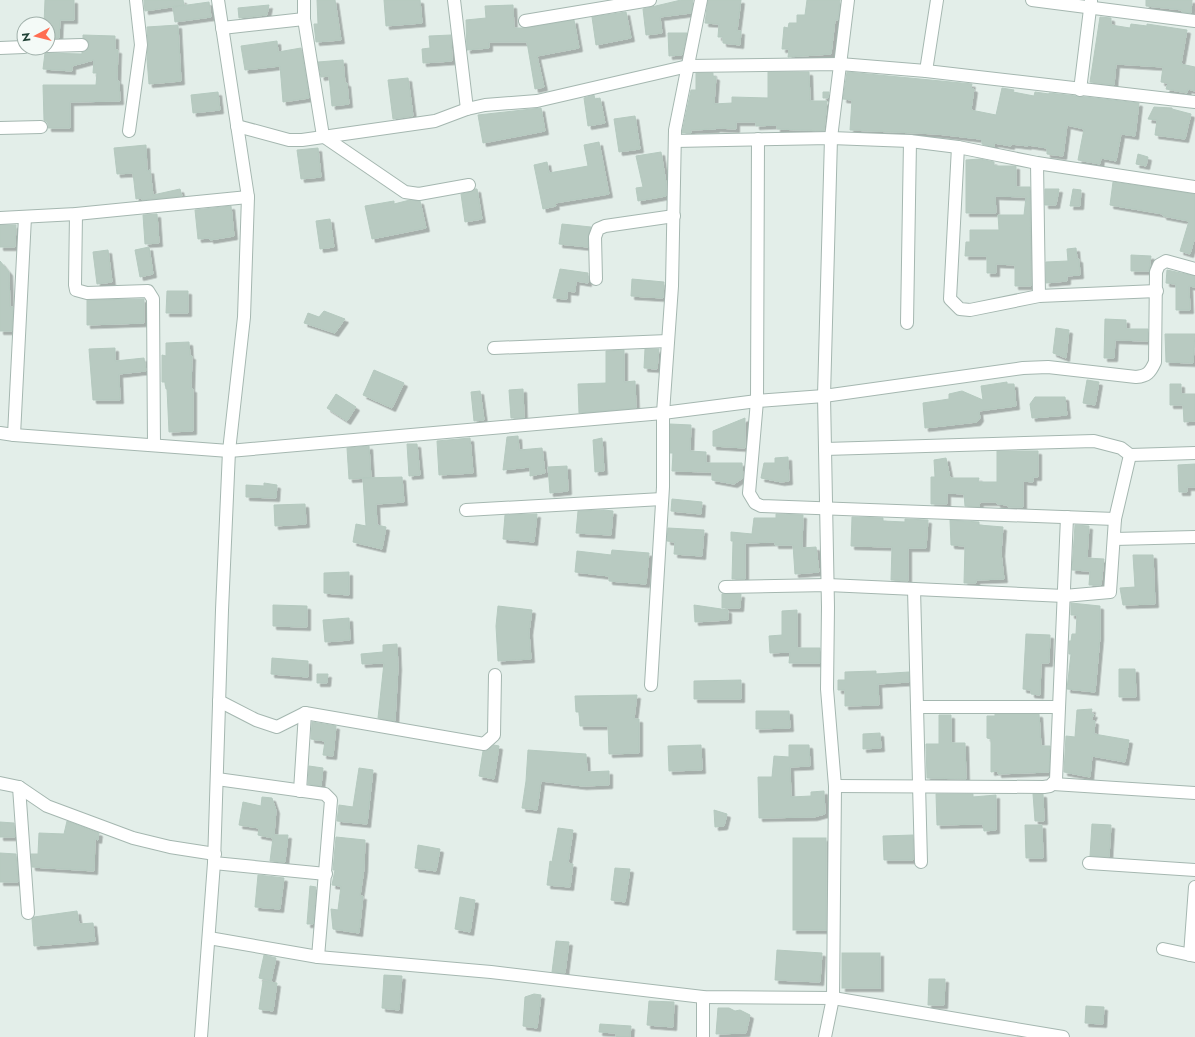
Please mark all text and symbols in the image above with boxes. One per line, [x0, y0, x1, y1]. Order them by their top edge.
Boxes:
north arrow [16, 16, 56, 56]
text: N [18, 32, 35, 43]

